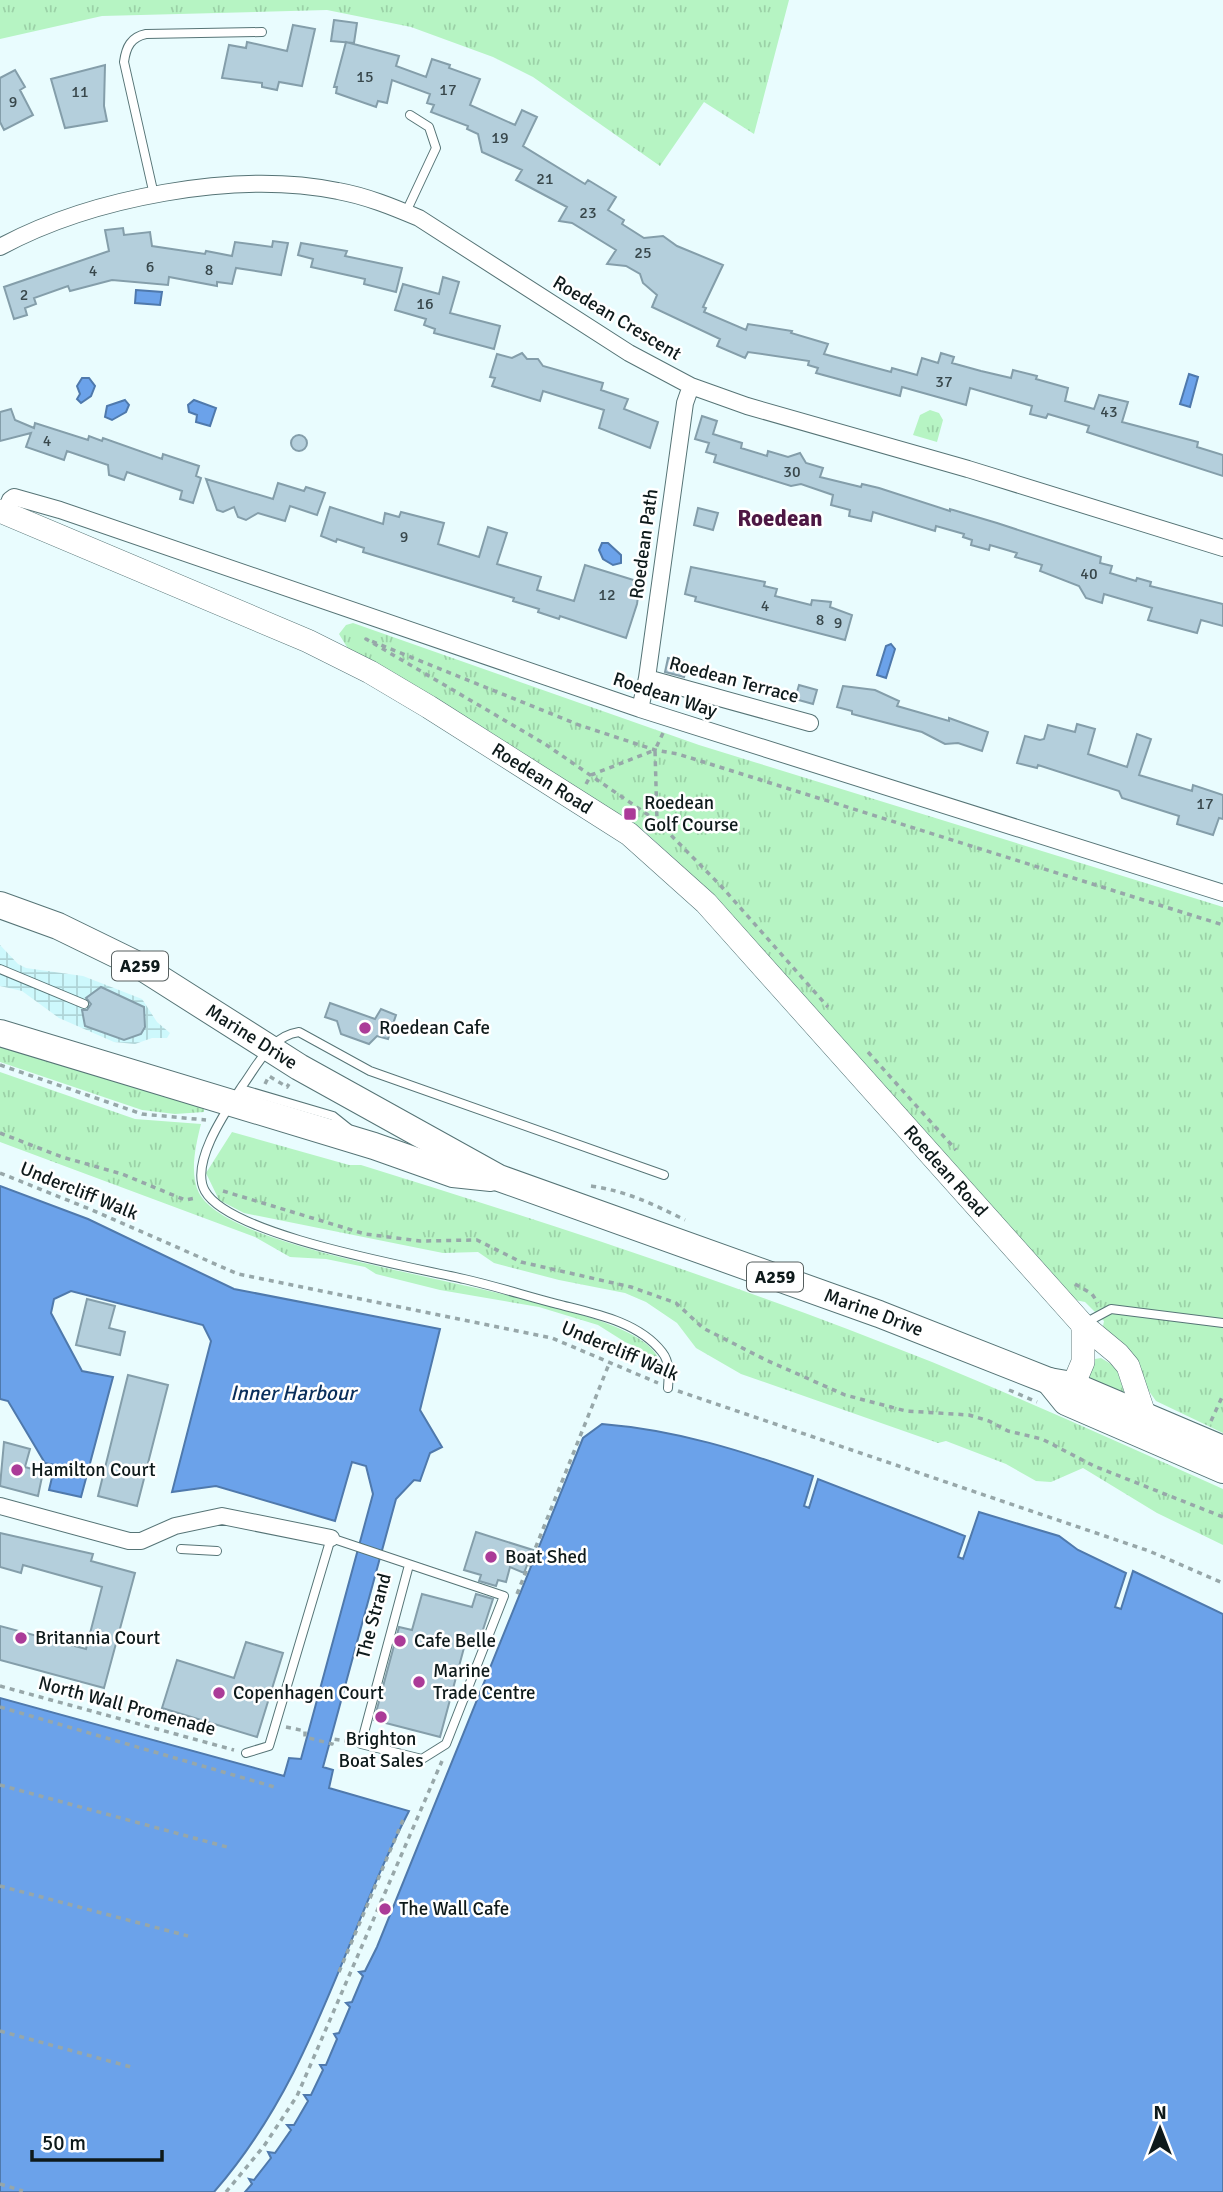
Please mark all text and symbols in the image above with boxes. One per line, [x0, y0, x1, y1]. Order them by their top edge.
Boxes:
house number: 15 [356, 67, 374, 87]
house number: 17 [439, 80, 457, 100]
house number: 11 [71, 82, 89, 102]
house number: 9 [9, 92, 17, 112]
house number: 19 [491, 128, 509, 148]
house number: 21 [536, 169, 554, 189]
house number: 23 [579, 203, 597, 223]
house number: 25 [634, 243, 652, 263]
house number: 6 [146, 257, 154, 277]
house number: 8 [205, 260, 213, 280]
house number: 4 [89, 261, 98, 281]
street label: Roedean Crescent [548, 270, 686, 366]
house number: 2 [20, 285, 28, 305]
house number: 16 [416, 294, 434, 314]
house number: 37 [935, 372, 953, 392]
house number: 43 [1100, 402, 1118, 422]
house number: 4 [43, 431, 52, 451]
house number: 30 [783, 462, 801, 482]
street label: Roedean Path [624, 487, 664, 601]
district label: Roedean [737, 504, 823, 533]
house number: 9 [400, 527, 408, 547]
house number: 40 [1080, 564, 1098, 584]
house number: 12 [598, 585, 616, 605]
house number: 4 [761, 596, 770, 616]
house number: 8 [816, 610, 824, 630]
house number: 9 [834, 613, 842, 633]
street label: Roedean Terrace [666, 651, 802, 709]
street label: Roedean Way [610, 667, 720, 723]
street label: Roedean Road [487, 738, 597, 820]
place label: Roedean Golf Course [644, 791, 739, 837]
house number: 17 [1196, 794, 1214, 814]
marker: Roedean Golf Course [622, 806, 638, 822]
road number: A259 [112, 951, 168, 981]
street label: Marine Drive [201, 999, 302, 1075]
place label: Roedean Cafe [379, 1016, 490, 1040]
marker: Roedean Cafe [357, 1020, 373, 1036]
street label: Roedean Road [898, 1120, 993, 1222]
street label: Undercliff Walk [16, 1156, 142, 1226]
road number: A259 [747, 1262, 803, 1292]
street label: Marine Drive [821, 1283, 927, 1342]
street label: Undercliff Walk [558, 1315, 683, 1387]
water label: Inner Harbour [230, 1380, 359, 1406]
place label: Hamilton Court [31, 1458, 156, 1482]
marker: Hamilton Court [9, 1462, 25, 1478]
place label: Boat Shed [505, 1545, 587, 1569]
marker: Boat Shed [483, 1549, 499, 1565]
street label: The Strand [351, 1571, 397, 1661]
place label: Britannia Court [35, 1626, 161, 1650]
place label: Cafe Belle [414, 1629, 496, 1653]
marker: Britannia Court [13, 1630, 29, 1646]
marker: Cafe Belle [392, 1633, 408, 1649]
place label: Marine Trade Centre [433, 1659, 536, 1705]
street label: North Wall Promenade [36, 1671, 218, 1741]
marker: Marine Trade Centre [411, 1674, 427, 1690]
place label: Copenhagen Court [233, 1681, 384, 1705]
marker: Copenhagen Court [211, 1685, 227, 1701]
marker: Brighton Boat Sales [373, 1709, 389, 1725]
place label: Brighton Boat Sales [338, 1727, 424, 1773]
place label: The Wall Cafe [399, 1897, 509, 1921]
marker: The Wall Cafe [377, 1901, 393, 1917]
north arrow [1125, 2094, 1195, 2164]
text: N [1153, 2101, 1167, 2125]
scale bar [32, 2118, 161, 2162]
text: 50 m [42, 2130, 86, 2156]

